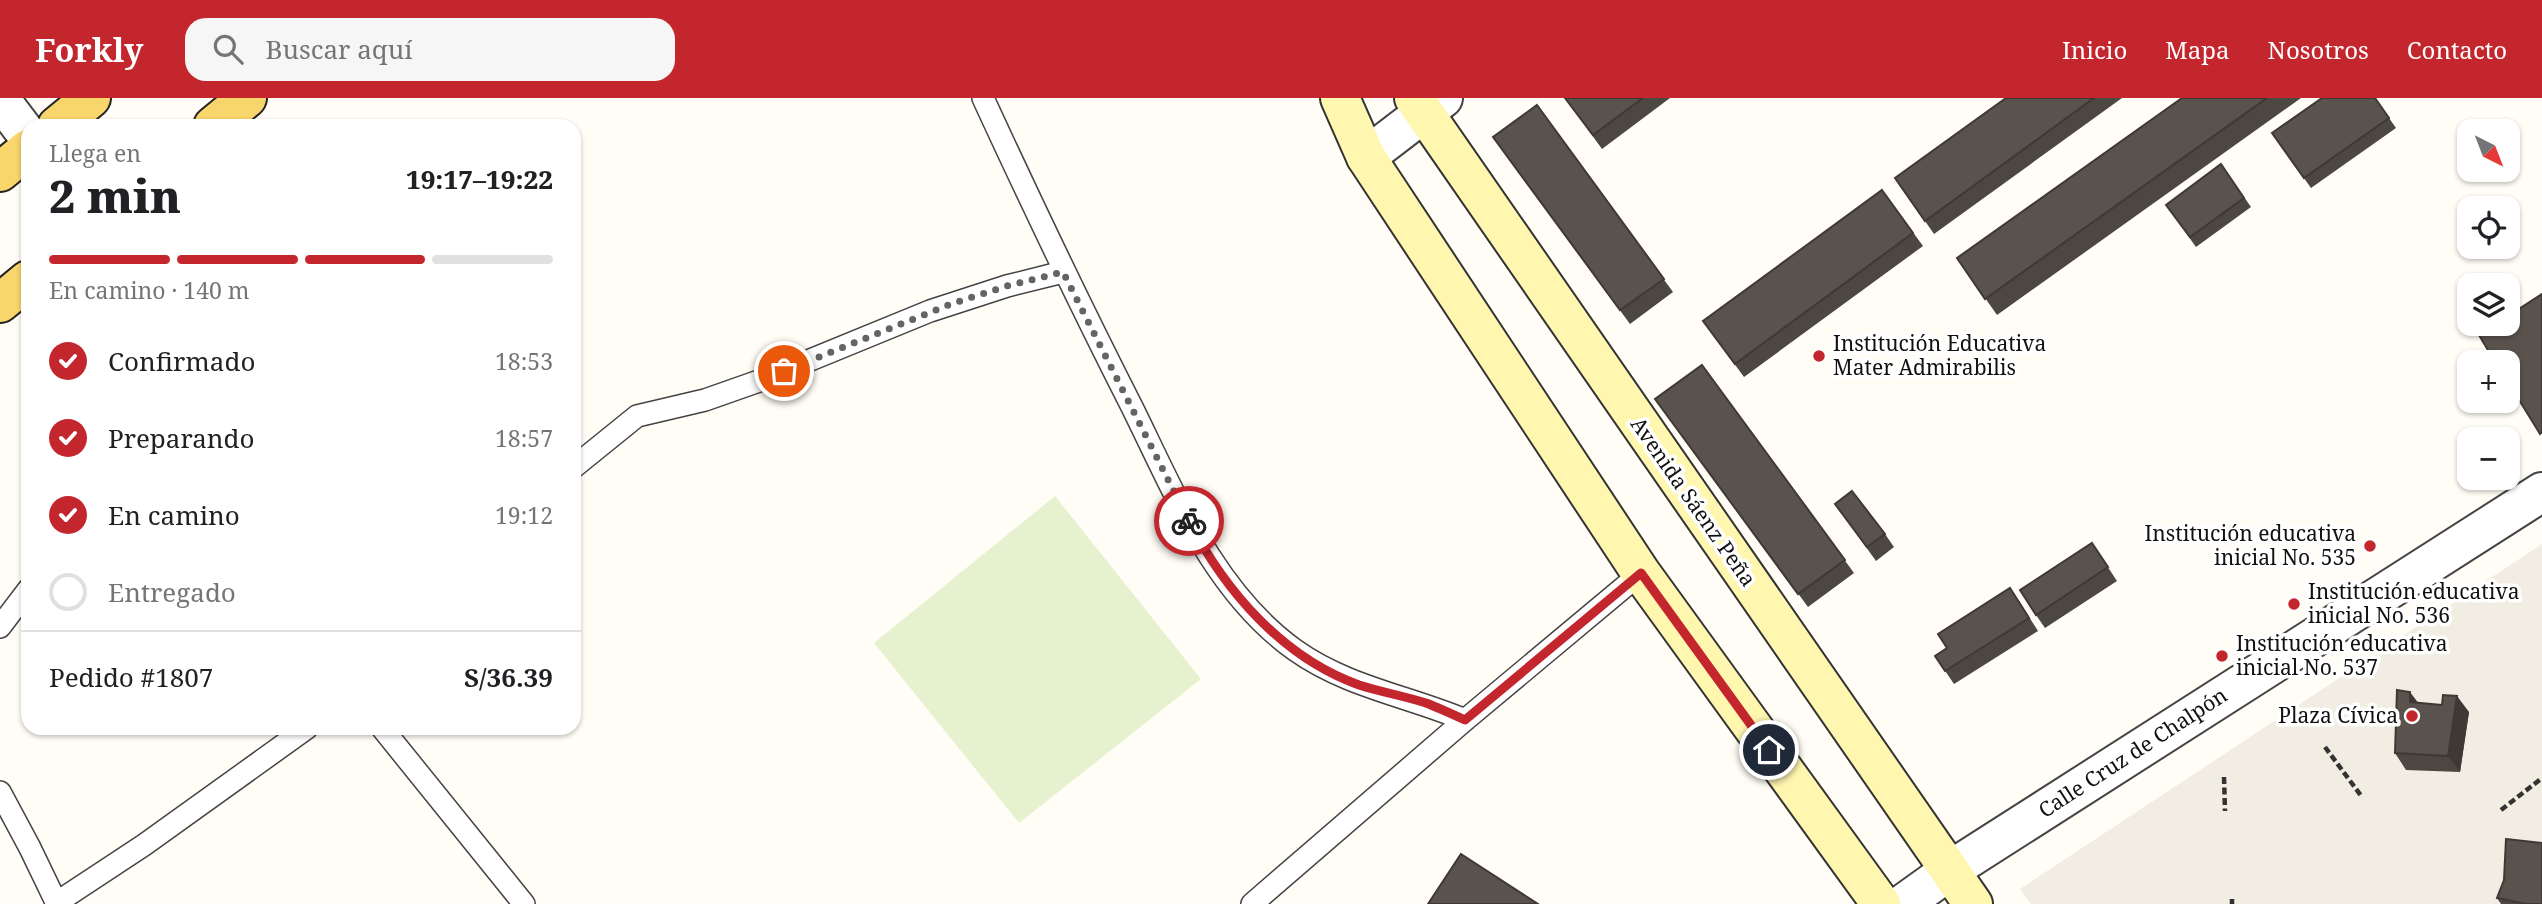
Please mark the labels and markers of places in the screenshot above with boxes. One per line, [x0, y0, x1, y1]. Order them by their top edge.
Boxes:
place label: Institución Educativa Mater Admirabilis [1833, 329, 2046, 381]
pin [754, 341, 814, 401]
marker: Institución Educativa Mater Admirabilis [1811, 348, 1827, 364]
place label: Institución educativa inicial No. 535 [2145, 519, 2356, 571]
marker: Institución educativa inicial No. 535 [2362, 538, 2378, 554]
place label: Institución educativa inicial No. 536 [2308, 577, 2519, 629]
marker: Institución educativa inicial No. 536 [2286, 596, 2302, 612]
place label: Institución educativa inicial No. 537 [2236, 629, 2447, 681]
marker: Institución educativa inicial No. 537 [2214, 648, 2230, 664]
place label: Plaza Cívica [2278, 701, 2398, 729]
marker: Plaza Cívica [2404, 708, 2420, 724]
pin [1739, 720, 1799, 780]

